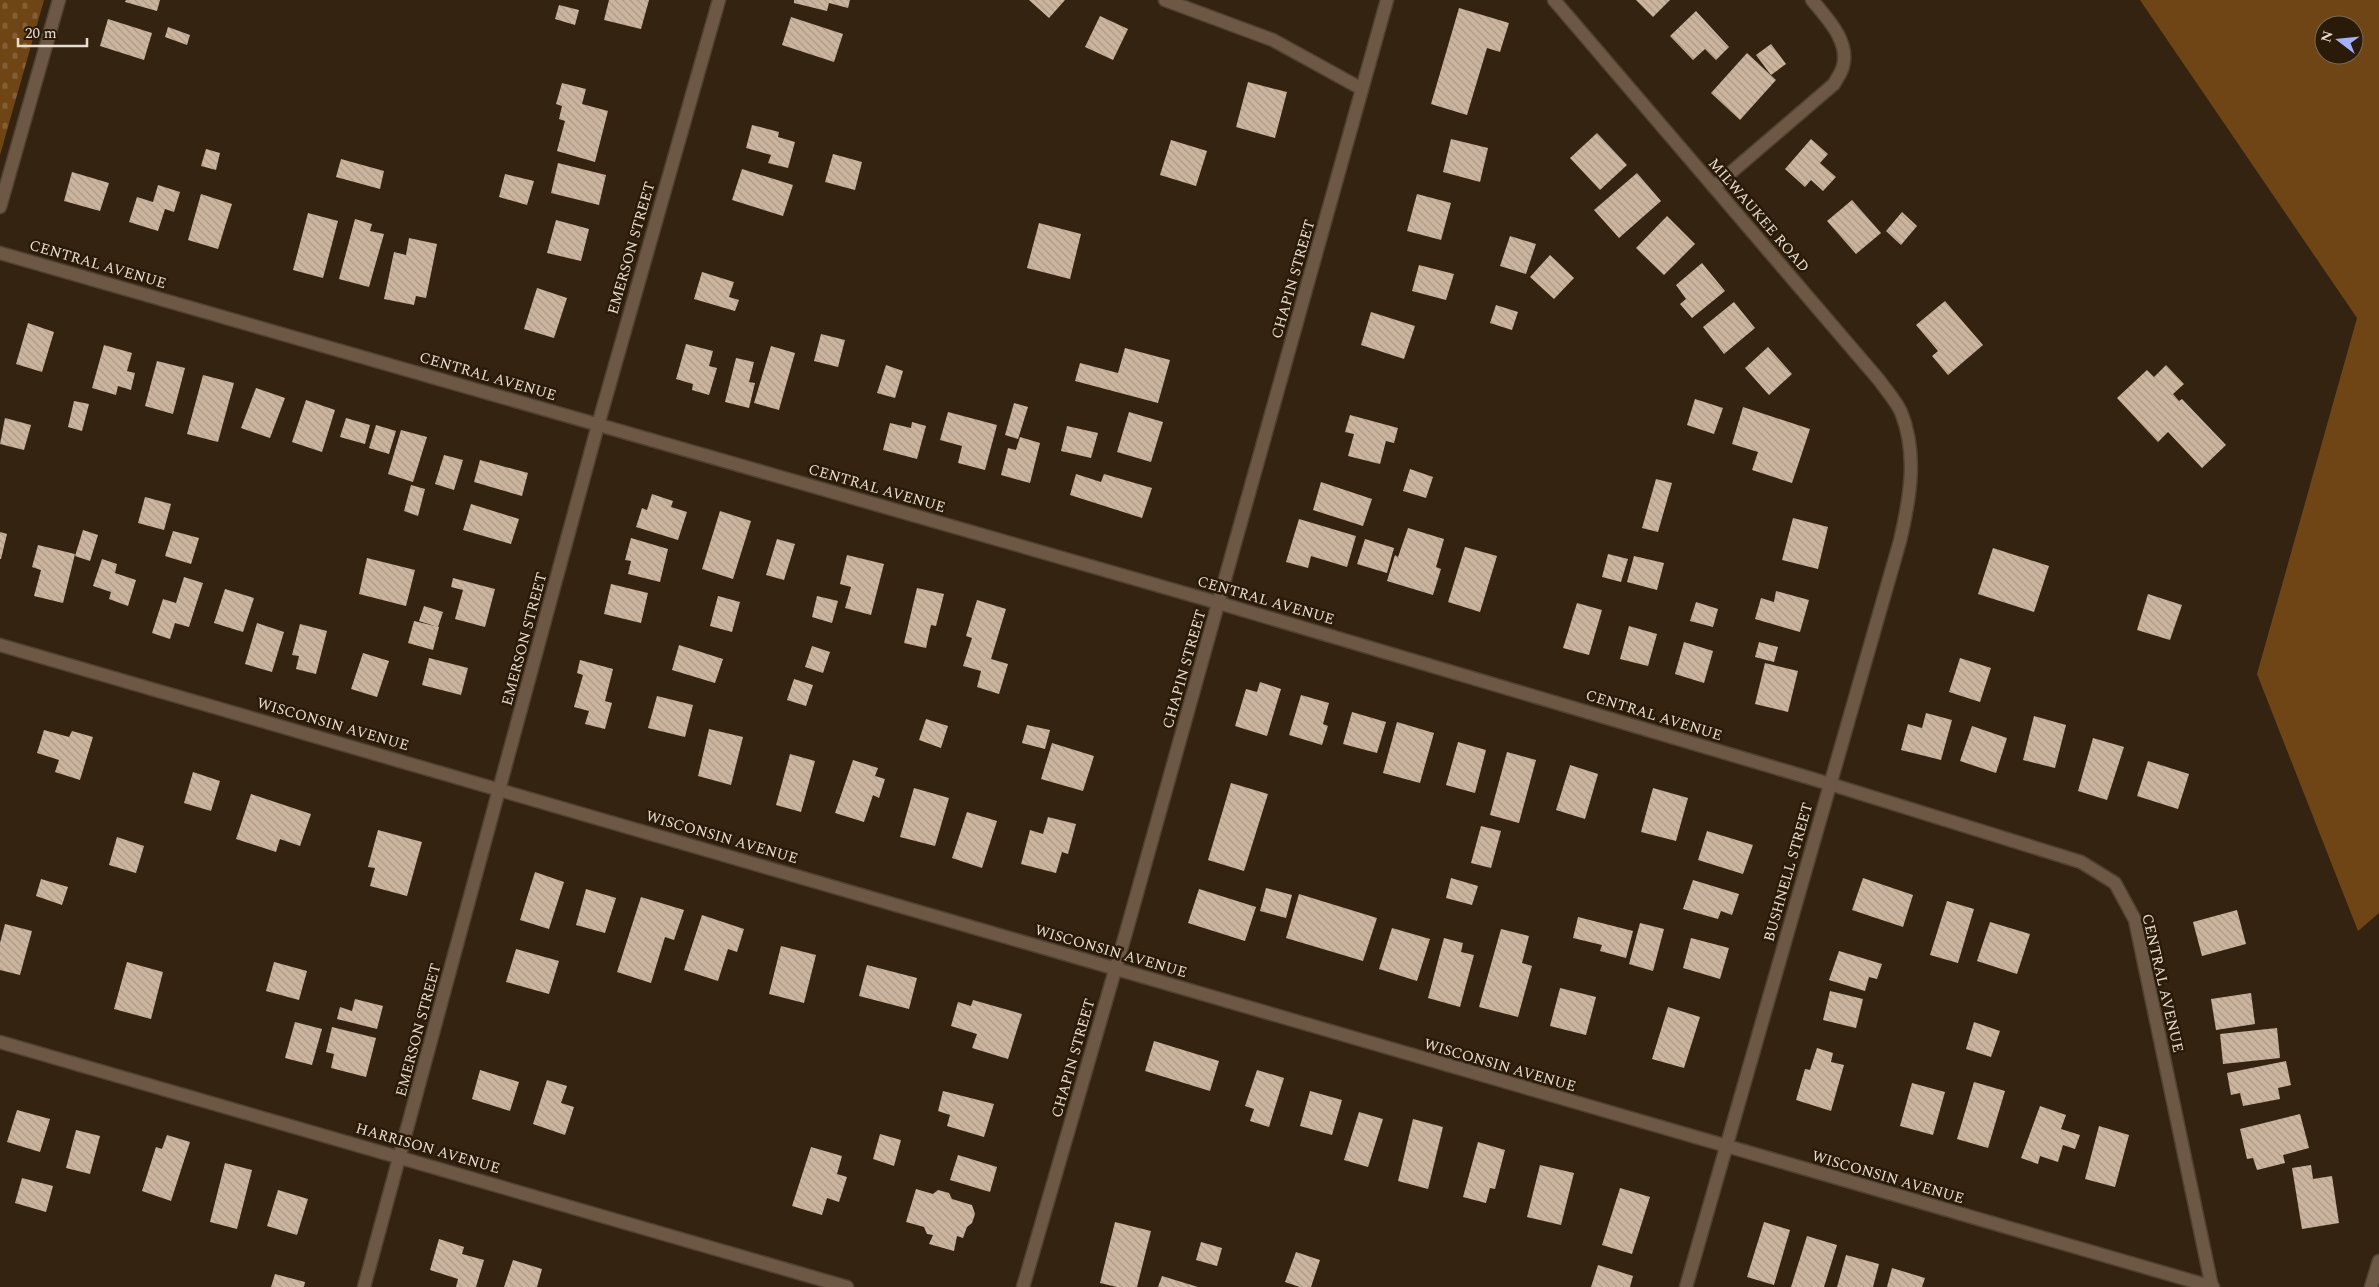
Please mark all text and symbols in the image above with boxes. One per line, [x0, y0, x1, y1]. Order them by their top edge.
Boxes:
scale bar [18, 15, 86, 47]
north arrow [2314, 15, 2364, 65]
text: 20 m [25, 22, 57, 45]
text: N [2315, 28, 2339, 45]
street label: MILWAUKEE ROAD [1702, 153, 1815, 278]
street label: EMERSON STREET [601, 179, 661, 317]
street label: CHAPIN STREET [1265, 217, 1322, 341]
street label: CENTRAL AVENUE [27, 234, 169, 295]
street label: CENTRAL AVENUE [417, 346, 559, 407]
street label: CENTRAL AVENUE [806, 458, 948, 519]
street label: EMERSON STREET [496, 570, 553, 708]
street label: CENTRAL AVENUE [1195, 570, 1337, 631]
street label: CHAPIN STREET [1156, 607, 1213, 731]
street label: CENTRAL AVENUE [1583, 684, 1725, 747]
street label: WISCONSIN AVENUE [254, 692, 412, 757]
street label: BUSHNELL STREET [1758, 800, 1819, 944]
street label: WISCONSIN AVENUE [643, 805, 801, 870]
street label: CENTRAL AVENUE [2135, 911, 2190, 1055]
street label: WISCONSIN AVENUE [1032, 919, 1190, 984]
street label: EMERSON STREET [390, 961, 447, 1099]
street label: CHAPIN STREET [1045, 996, 1102, 1120]
street label: WISCONSIN AVENUE [1421, 1033, 1579, 1098]
street label: HARRISON AVENUE [353, 1117, 503, 1180]
street label: WISCONSIN AVENUE [1809, 1145, 1967, 1210]

